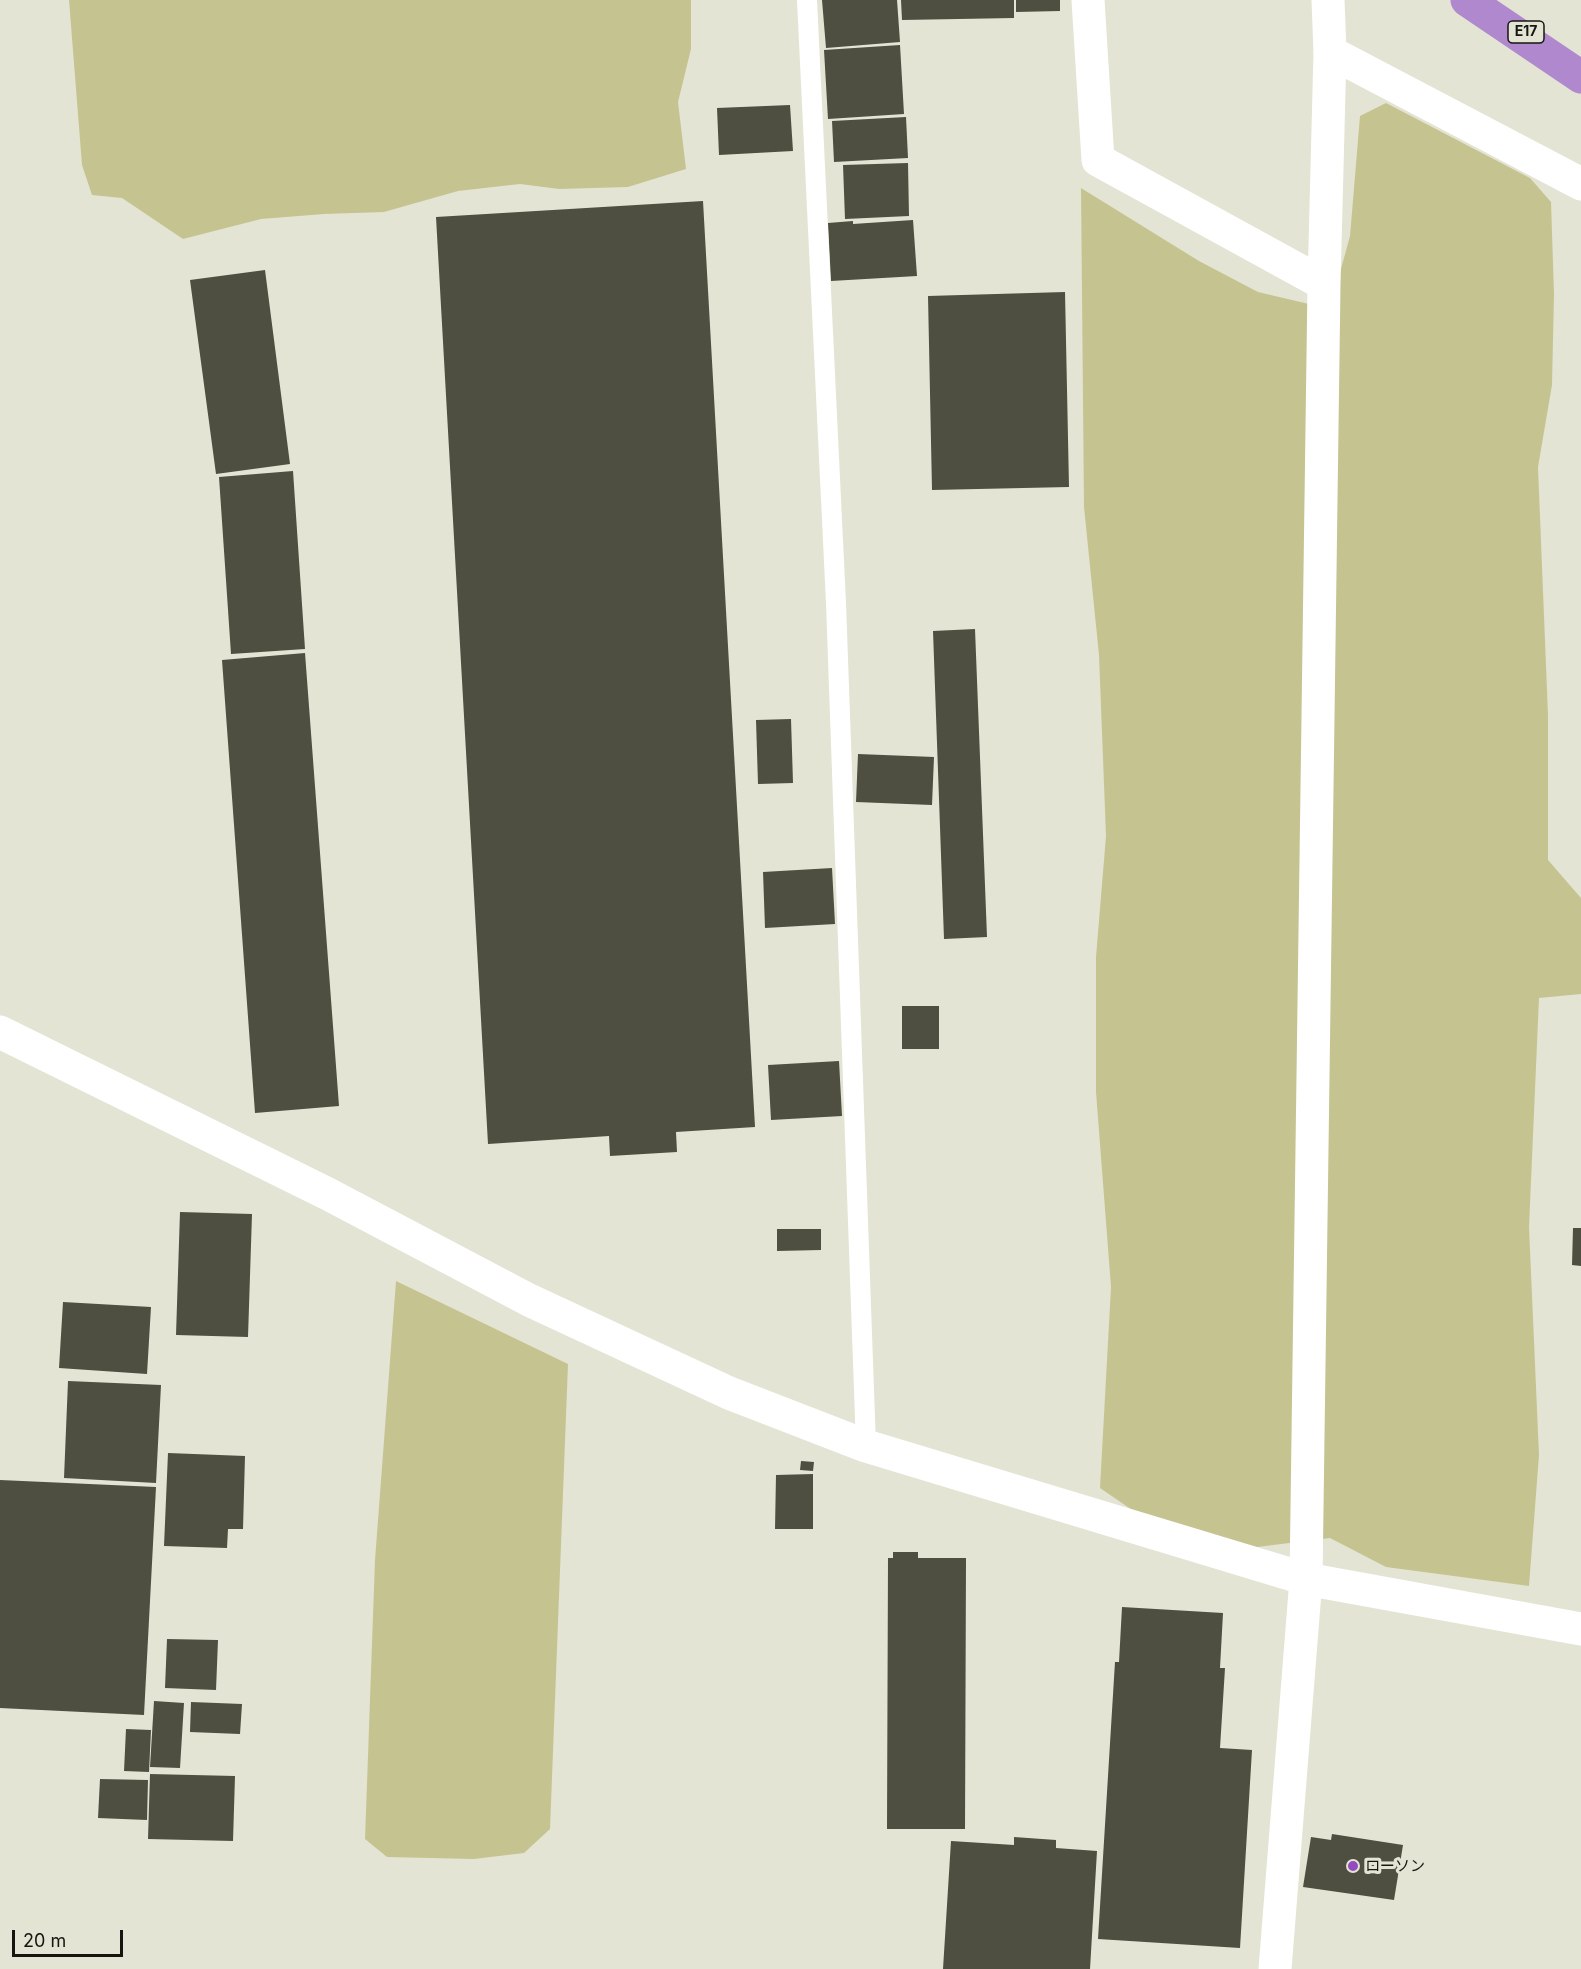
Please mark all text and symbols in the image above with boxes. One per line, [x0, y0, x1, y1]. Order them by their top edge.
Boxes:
road number: E17 [1508, 21, 1544, 43]
place label: ローソン [1365, 1857, 1425, 1875]
marker: ローソン [1346, 1859, 1360, 1873]
scale bar [15, 1918, 126, 1956]
text: 20 m [23, 1930, 66, 1951]

